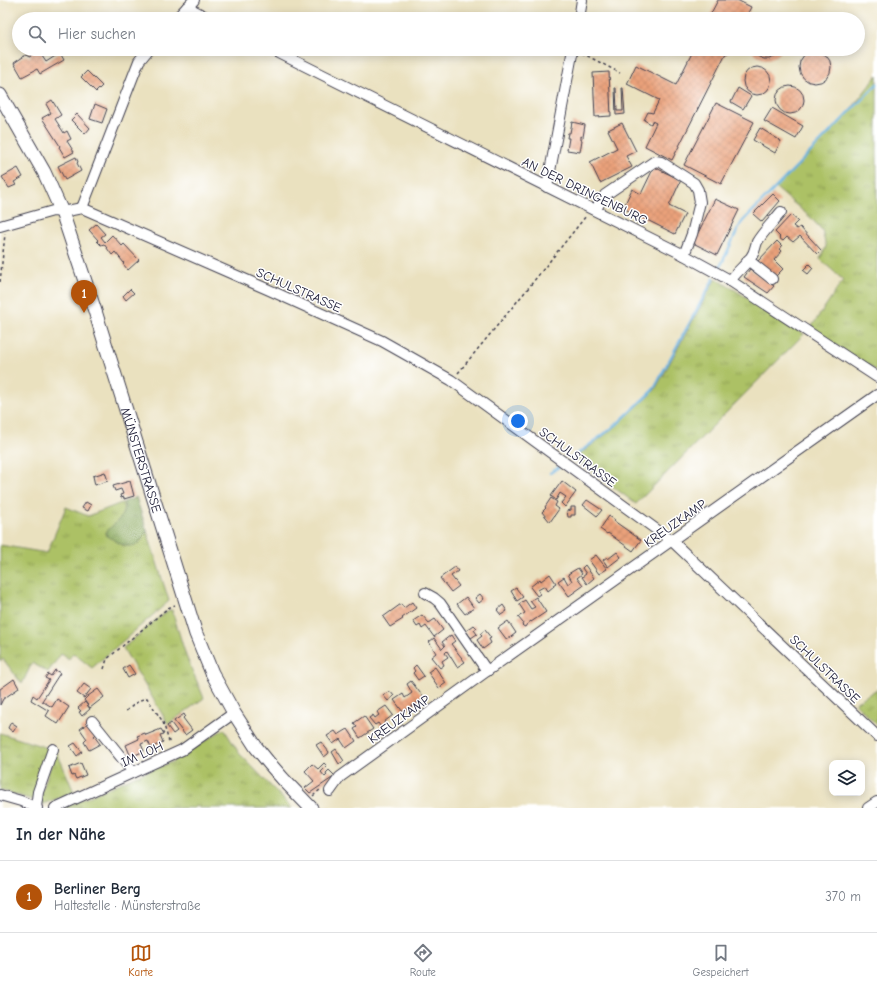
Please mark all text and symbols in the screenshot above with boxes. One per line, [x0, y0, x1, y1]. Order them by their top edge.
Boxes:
search box [12, 12, 865, 56]
icon: search [26, 23, 48, 45]
text: Hier suchen [58, 25, 136, 43]
street label: AN DER DRINGENBURG [520, 154, 650, 228]
street label: SCHULSTRASSE [254, 265, 344, 316]
pin: 1 [71, 280, 97, 313]
street label: MÜNSTERSTRASSE [118, 405, 165, 515]
your location [508, 411, 528, 431]
street label: SCHULSTRASSE [537, 424, 620, 490]
street label: KREUZKAMP [641, 496, 709, 550]
street label: SCHULSTRASSE [787, 632, 863, 706]
street label: KREUZKAMP [365, 692, 433, 746]
street label: IM LOH [119, 738, 165, 770]
map controls [829, 760, 865, 796]
button: layers [829, 760, 865, 796]
text: In der Nähe [16, 825, 105, 844]
text: Berliner Berg [54, 880, 141, 898]
text: 1 [26, 889, 32, 904]
text: 370 m [825, 889, 861, 904]
text: Haltestelle · Münsterstraße [54, 898, 201, 913]
tab: Karte [128, 942, 153, 979]
tab: Route [410, 942, 436, 979]
tab: Gespeichert [693, 942, 749, 979]

